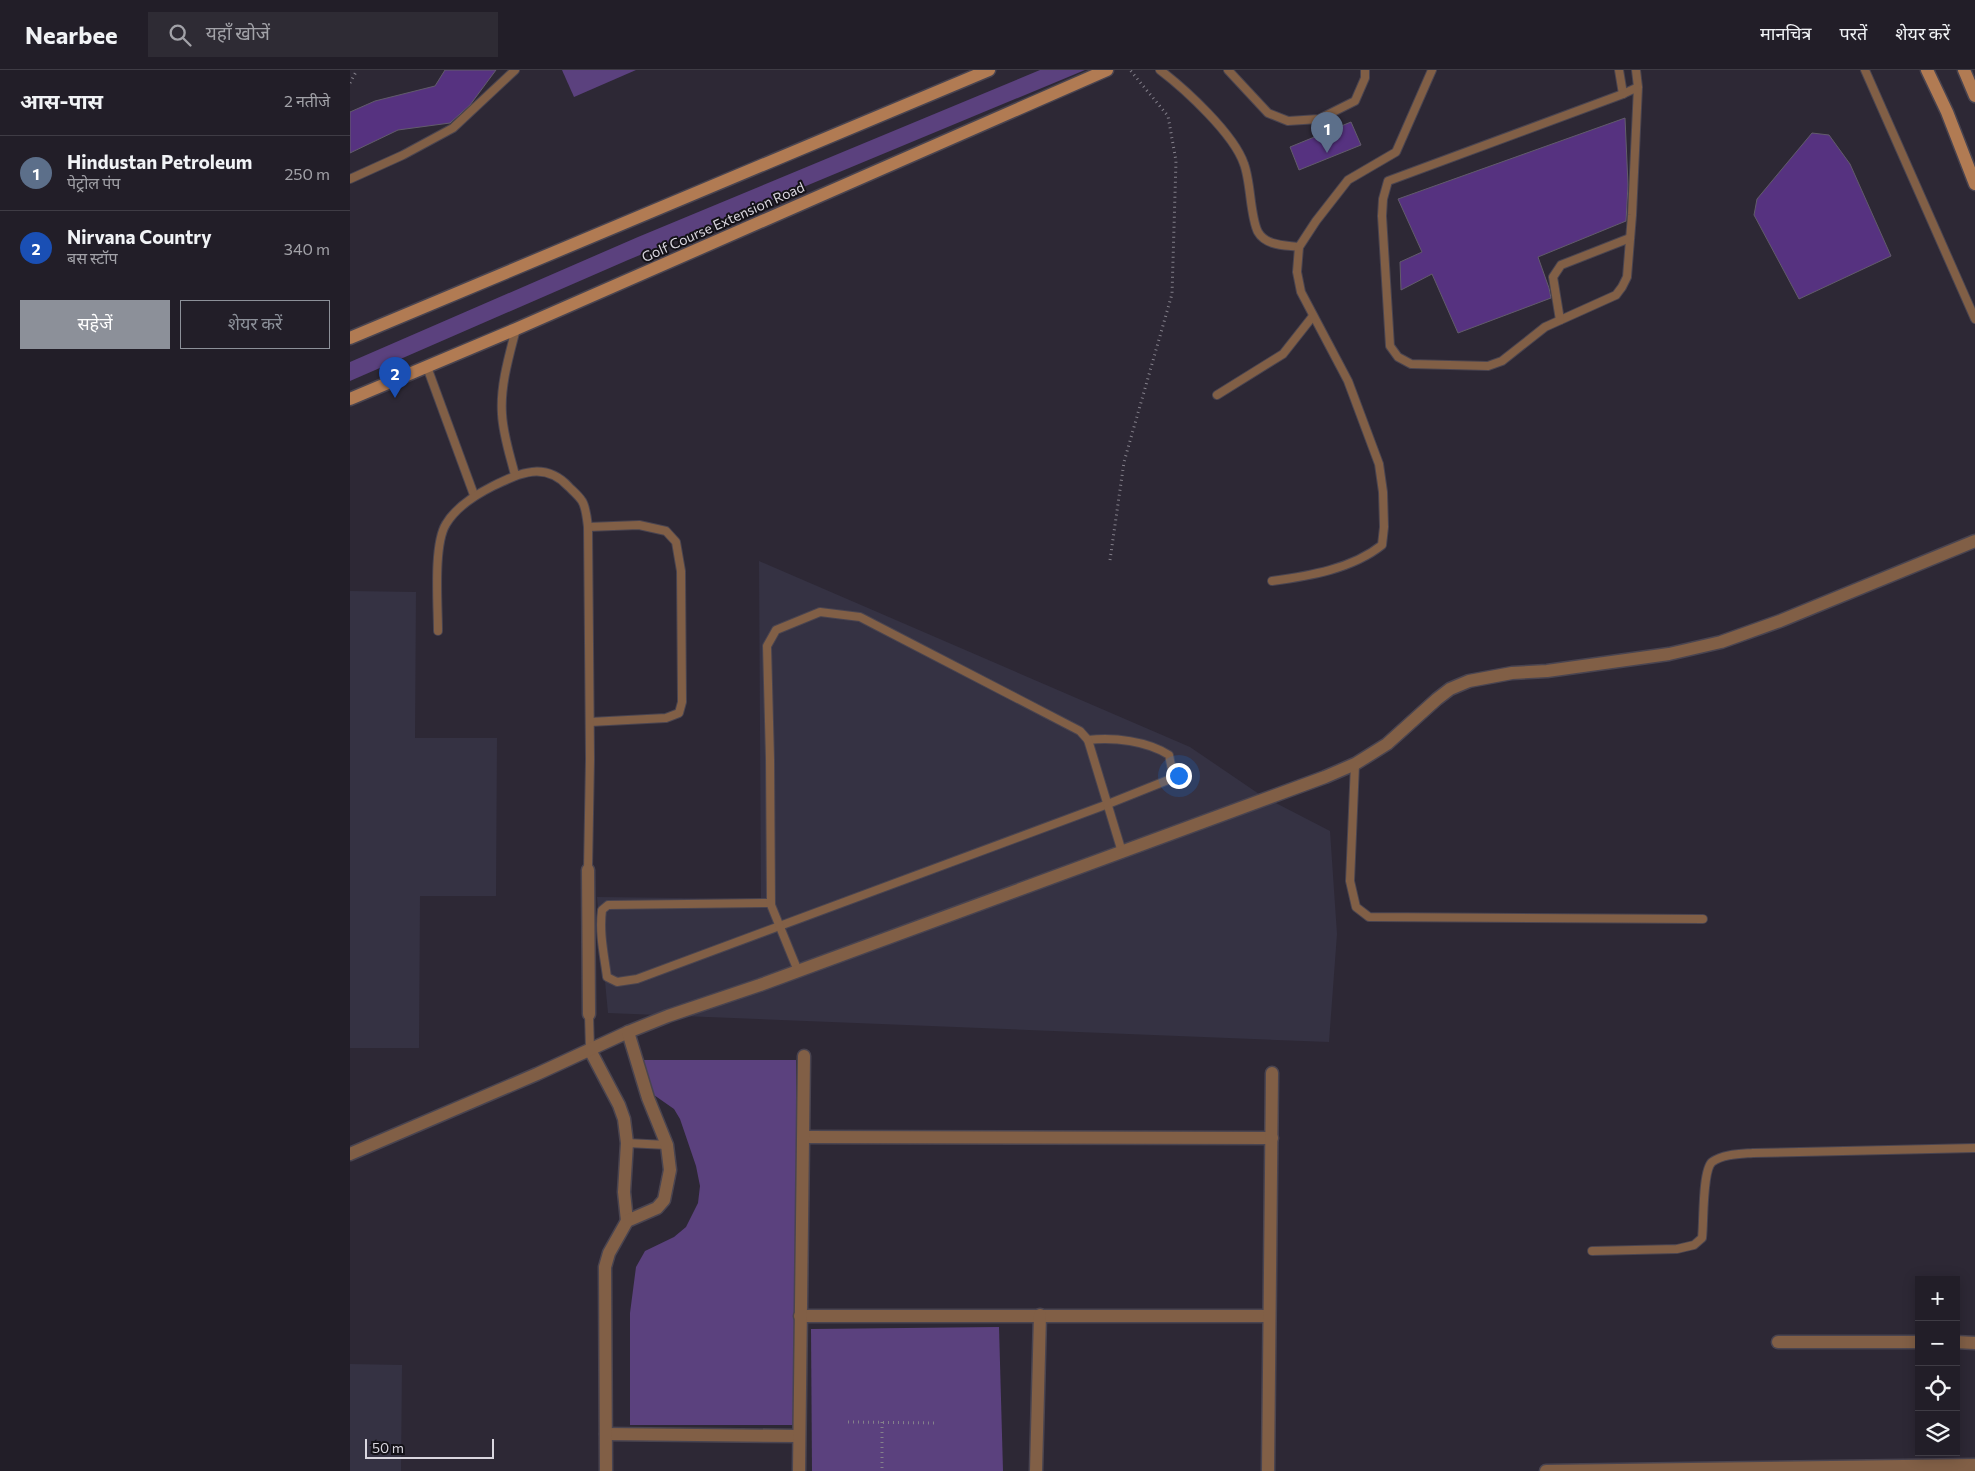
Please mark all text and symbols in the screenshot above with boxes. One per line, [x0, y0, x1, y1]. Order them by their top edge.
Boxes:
search box [148, 12, 498, 57]
text: Nearbee [25, 20, 118, 49]
icon: search [166, 21, 194, 49]
text: यहाँ खोजें [206, 21, 270, 44]
text: मानचित्र [1760, 22, 1811, 44]
text: परतें [1839, 22, 1867, 44]
text: शेयर करें [1895, 22, 1950, 44]
text: आस-पास [20, 88, 103, 113]
text: 2 नतीजे [284, 91, 330, 110]
pin: 1 [1311, 112, 1343, 153]
text: Hindustan Petroleum [67, 150, 252, 173]
text: 1 [32, 164, 40, 183]
text: 250 m [284, 164, 330, 183]
text: पेट्रोल पंप [67, 173, 120, 192]
street label: Golf Course Extension Road [639, 178, 807, 265]
text: Nirvana Country [67, 225, 212, 248]
text: 2 [31, 239, 41, 258]
text: 340 m [284, 239, 330, 258]
text: बस स्टॉप [67, 248, 118, 267]
button: सहेजें [20, 300, 170, 349]
button: शेयर करें [180, 300, 330, 349]
pin: 2 [379, 357, 411, 398]
your location [1166, 763, 1192, 789]
map controls [1915, 1276, 1960, 1456]
button: + [1915, 1276, 1960, 1321]
button: − [1915, 1321, 1960, 1366]
button: locate [1915, 1366, 1960, 1411]
button: layers [1915, 1411, 1960, 1456]
scale bar [365, 1436, 494, 1459]
text: 50 m [372, 1439, 404, 1456]

